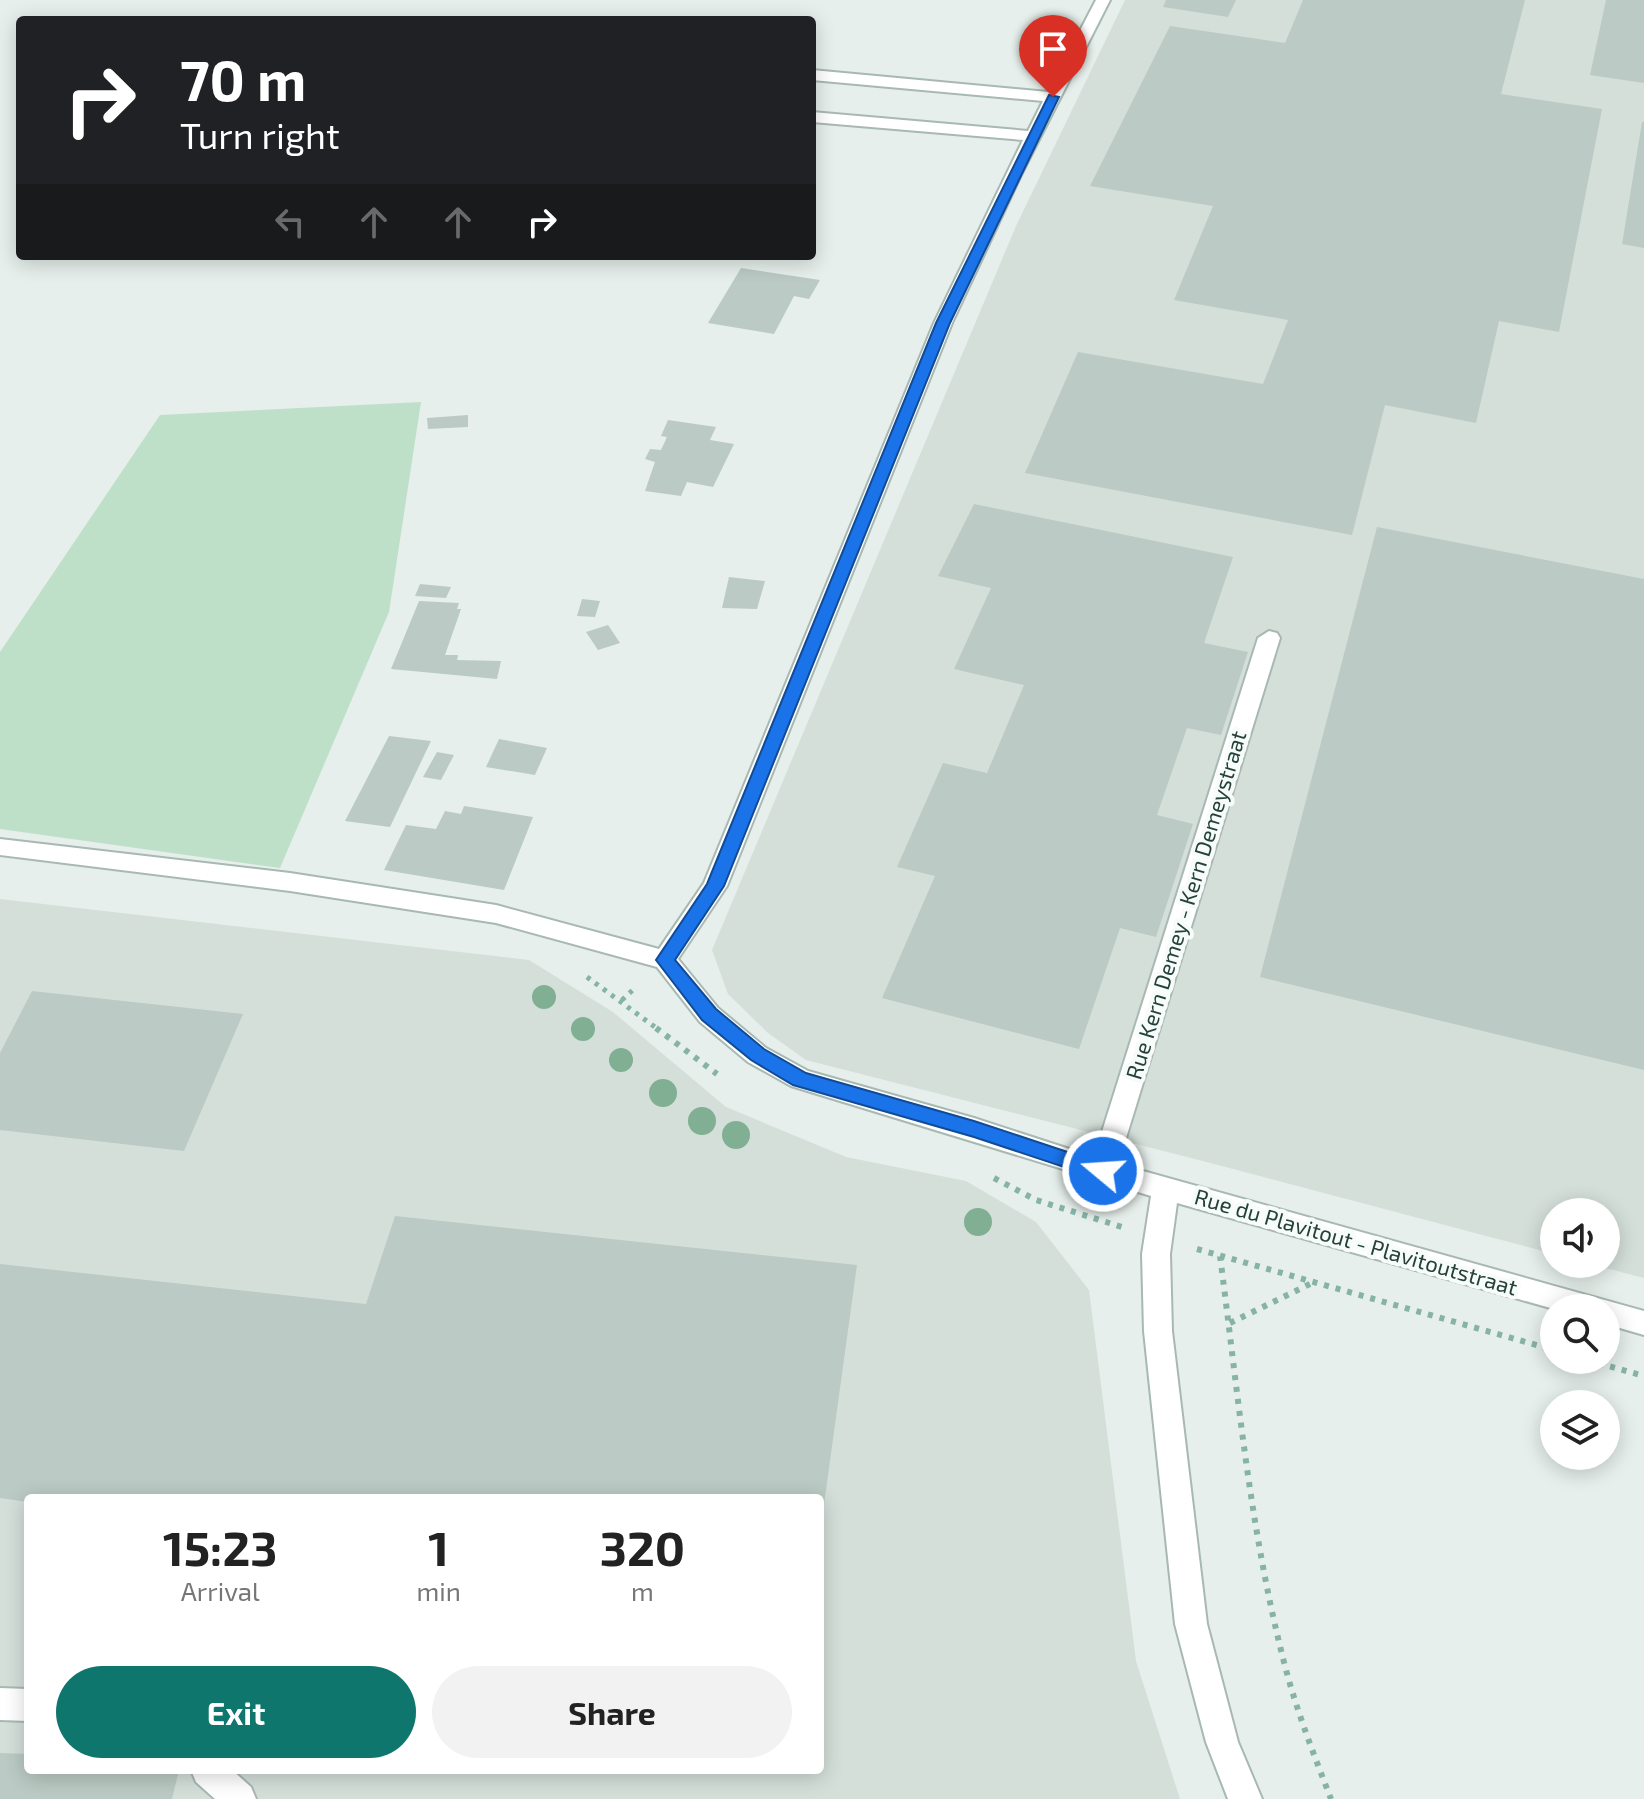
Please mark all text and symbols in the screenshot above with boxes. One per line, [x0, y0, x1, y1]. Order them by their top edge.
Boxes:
pin [1019, 15, 1087, 97]
icon: arrive [1031, 27, 1075, 71]
text: 70 m [180, 45, 306, 112]
icon: right [48, 48, 152, 152]
text: Turn right [180, 113, 340, 156]
icon: left [268, 200, 312, 244]
icon: ahead [352, 200, 396, 244]
icon: ahead [436, 200, 480, 244]
icon: right [520, 200, 564, 244]
street label: Rue Kern Demey - Kern Demeystraat [1120, 727, 1251, 1082]
position arrow [1061, 1129, 1145, 1213]
street label: Rue du Plavitout - Plavitoutstraat [1192, 1182, 1521, 1300]
map controls [1540, 1198, 1620, 1470]
button: sound [1540, 1198, 1620, 1278]
button: search [1540, 1294, 1620, 1374]
button: layers [1540, 1390, 1620, 1470]
text: 15:23 [163, 1518, 278, 1576]
text: 1 [428, 1518, 449, 1576]
text: 320 [600, 1518, 685, 1576]
text: Arrival [181, 1575, 260, 1606]
text: min [416, 1575, 461, 1606]
text: m [631, 1575, 654, 1606]
button: Exit [56, 1666, 416, 1758]
button: Share [432, 1666, 792, 1758]

